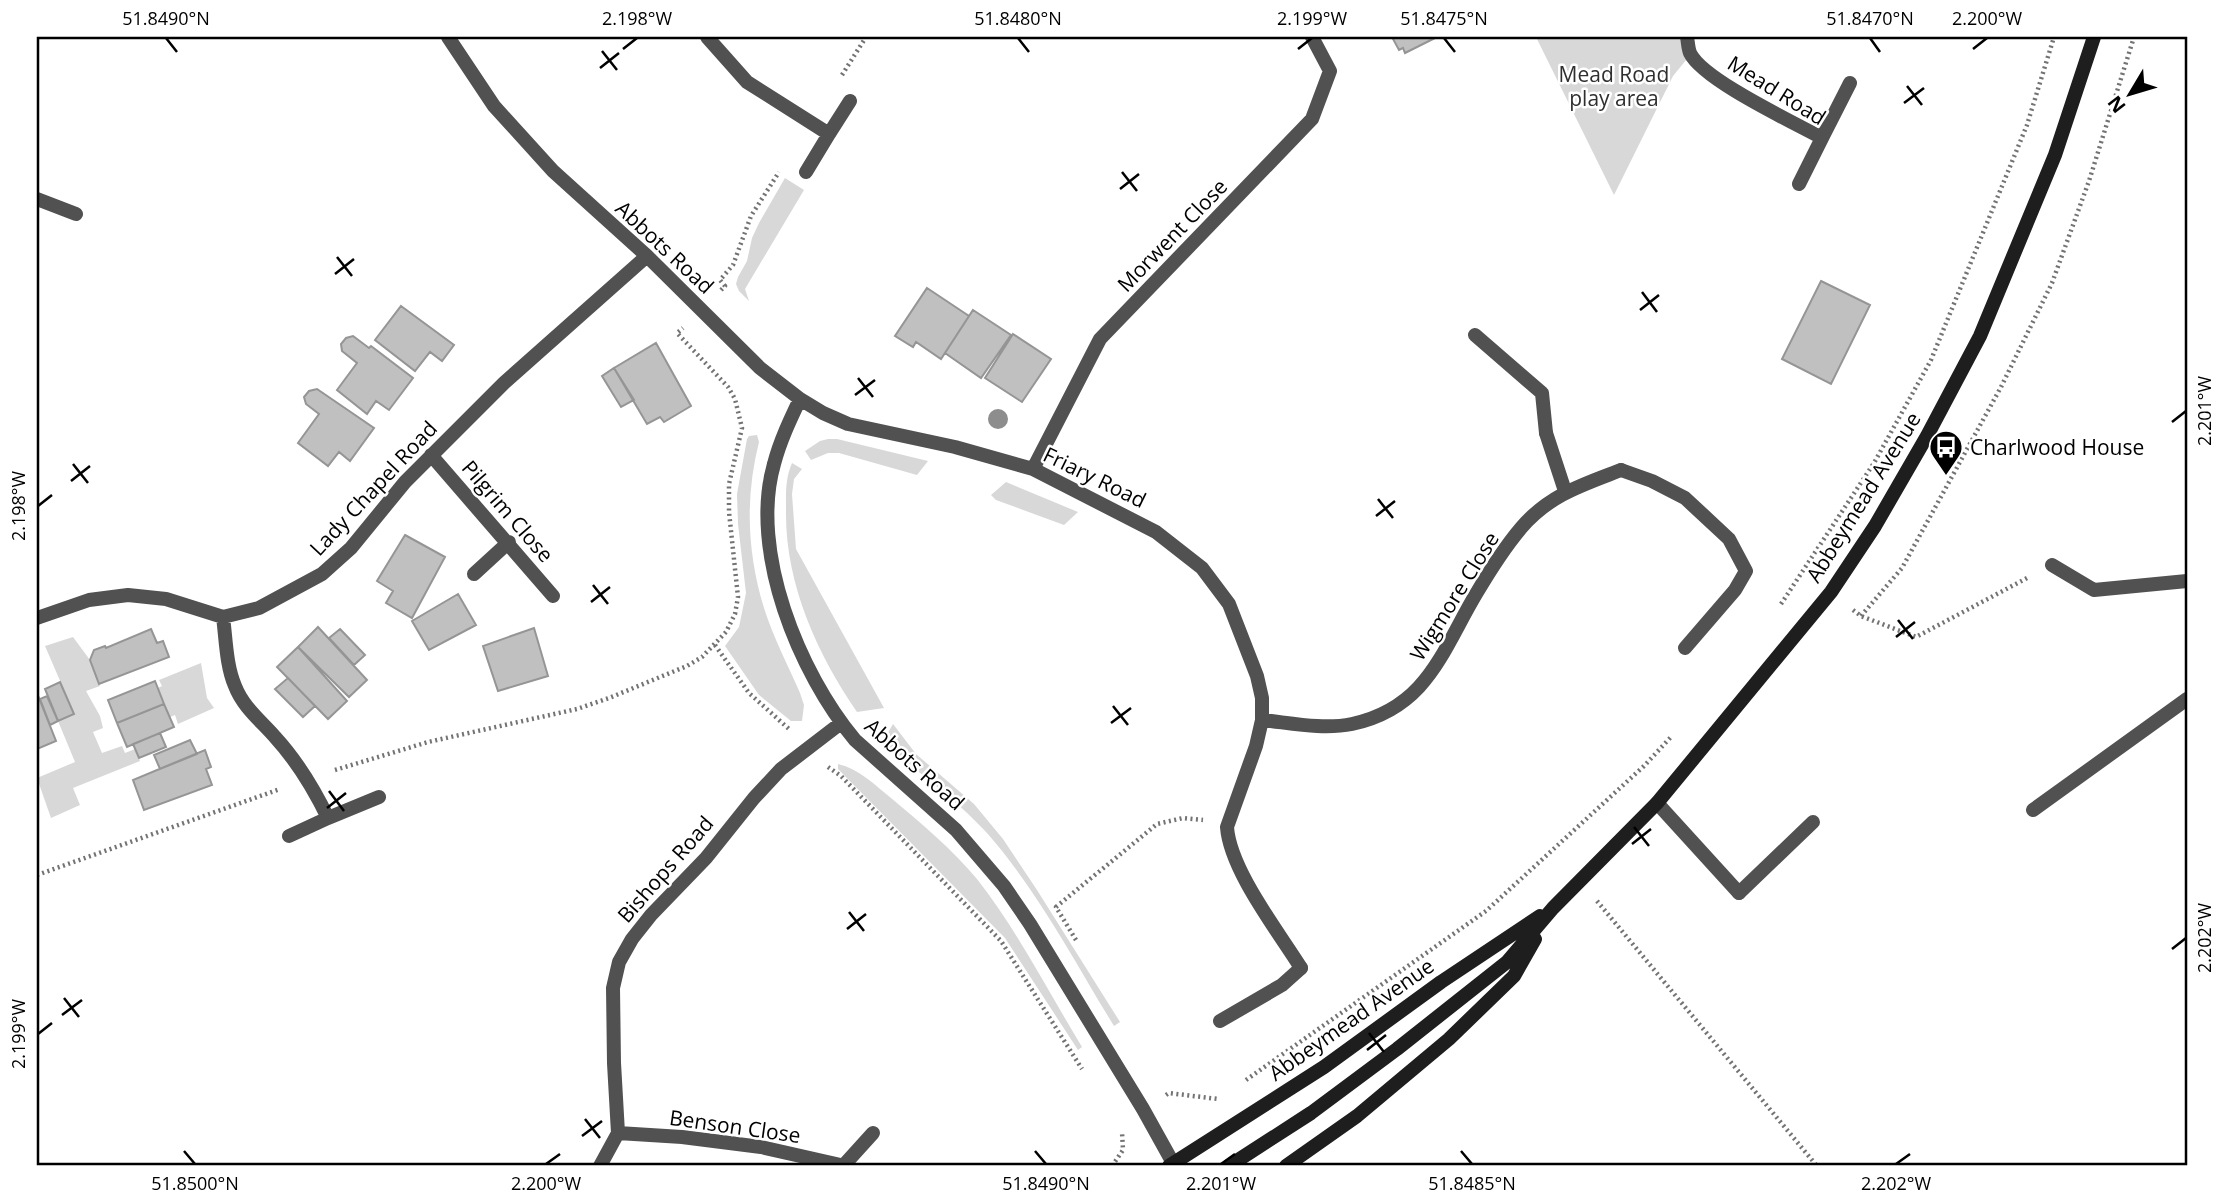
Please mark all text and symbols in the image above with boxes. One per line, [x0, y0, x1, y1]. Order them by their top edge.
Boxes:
text: 51.8490°N [122, 6, 210, 30]
text: 2.198°W [602, 6, 672, 30]
text: 51.8480°N [974, 6, 1062, 30]
text: 2.199°W [1277, 6, 1347, 30]
text: 51.8475°N [1400, 6, 1488, 30]
text: 51.8470°N [1826, 6, 1914, 30]
text: 2.200°W [1952, 6, 2022, 30]
street label: Mead Road [1723, 49, 1831, 131]
park label: Mead Road play area [1559, 60, 1669, 112]
north arrow [2094, 60, 2164, 130]
text: N [2102, 90, 2132, 119]
street label: Morwent Close [1111, 172, 1233, 298]
street label: Abbots Road [610, 194, 720, 300]
text: 2.201°W [2192, 376, 2216, 446]
street label: Abbeymead Avenue [1799, 407, 1927, 587]
street label: Lady Chapel Road [303, 415, 443, 561]
bus stop icon: Charlwood House [1927, 428, 1965, 477]
place label: Charlwood House [1970, 433, 2144, 461]
street label: Friary Road [1039, 440, 1151, 514]
street label: Pilgrim Close [456, 454, 560, 568]
text: 2.198°W [6, 471, 30, 541]
street label: Wigmore Close [1403, 526, 1505, 666]
street label: Abbots Road [859, 712, 971, 816]
street label: Bishops Road [611, 810, 719, 928]
text: 2.202°W [2192, 903, 2216, 973]
street label: Abbeymead Avenue [1263, 951, 1439, 1087]
text: 2.199°W [6, 999, 30, 1069]
street label: Benson Close [668, 1103, 802, 1149]
text: 51.8500°N [151, 1171, 239, 1195]
text: 2.200°W [511, 1171, 581, 1195]
text: 51.8490°N [1002, 1171, 1090, 1195]
text: 2.201°W [1186, 1171, 1256, 1195]
text: 51.8485°N [1428, 1171, 1516, 1195]
text: 2.202°W [1861, 1171, 1931, 1195]

